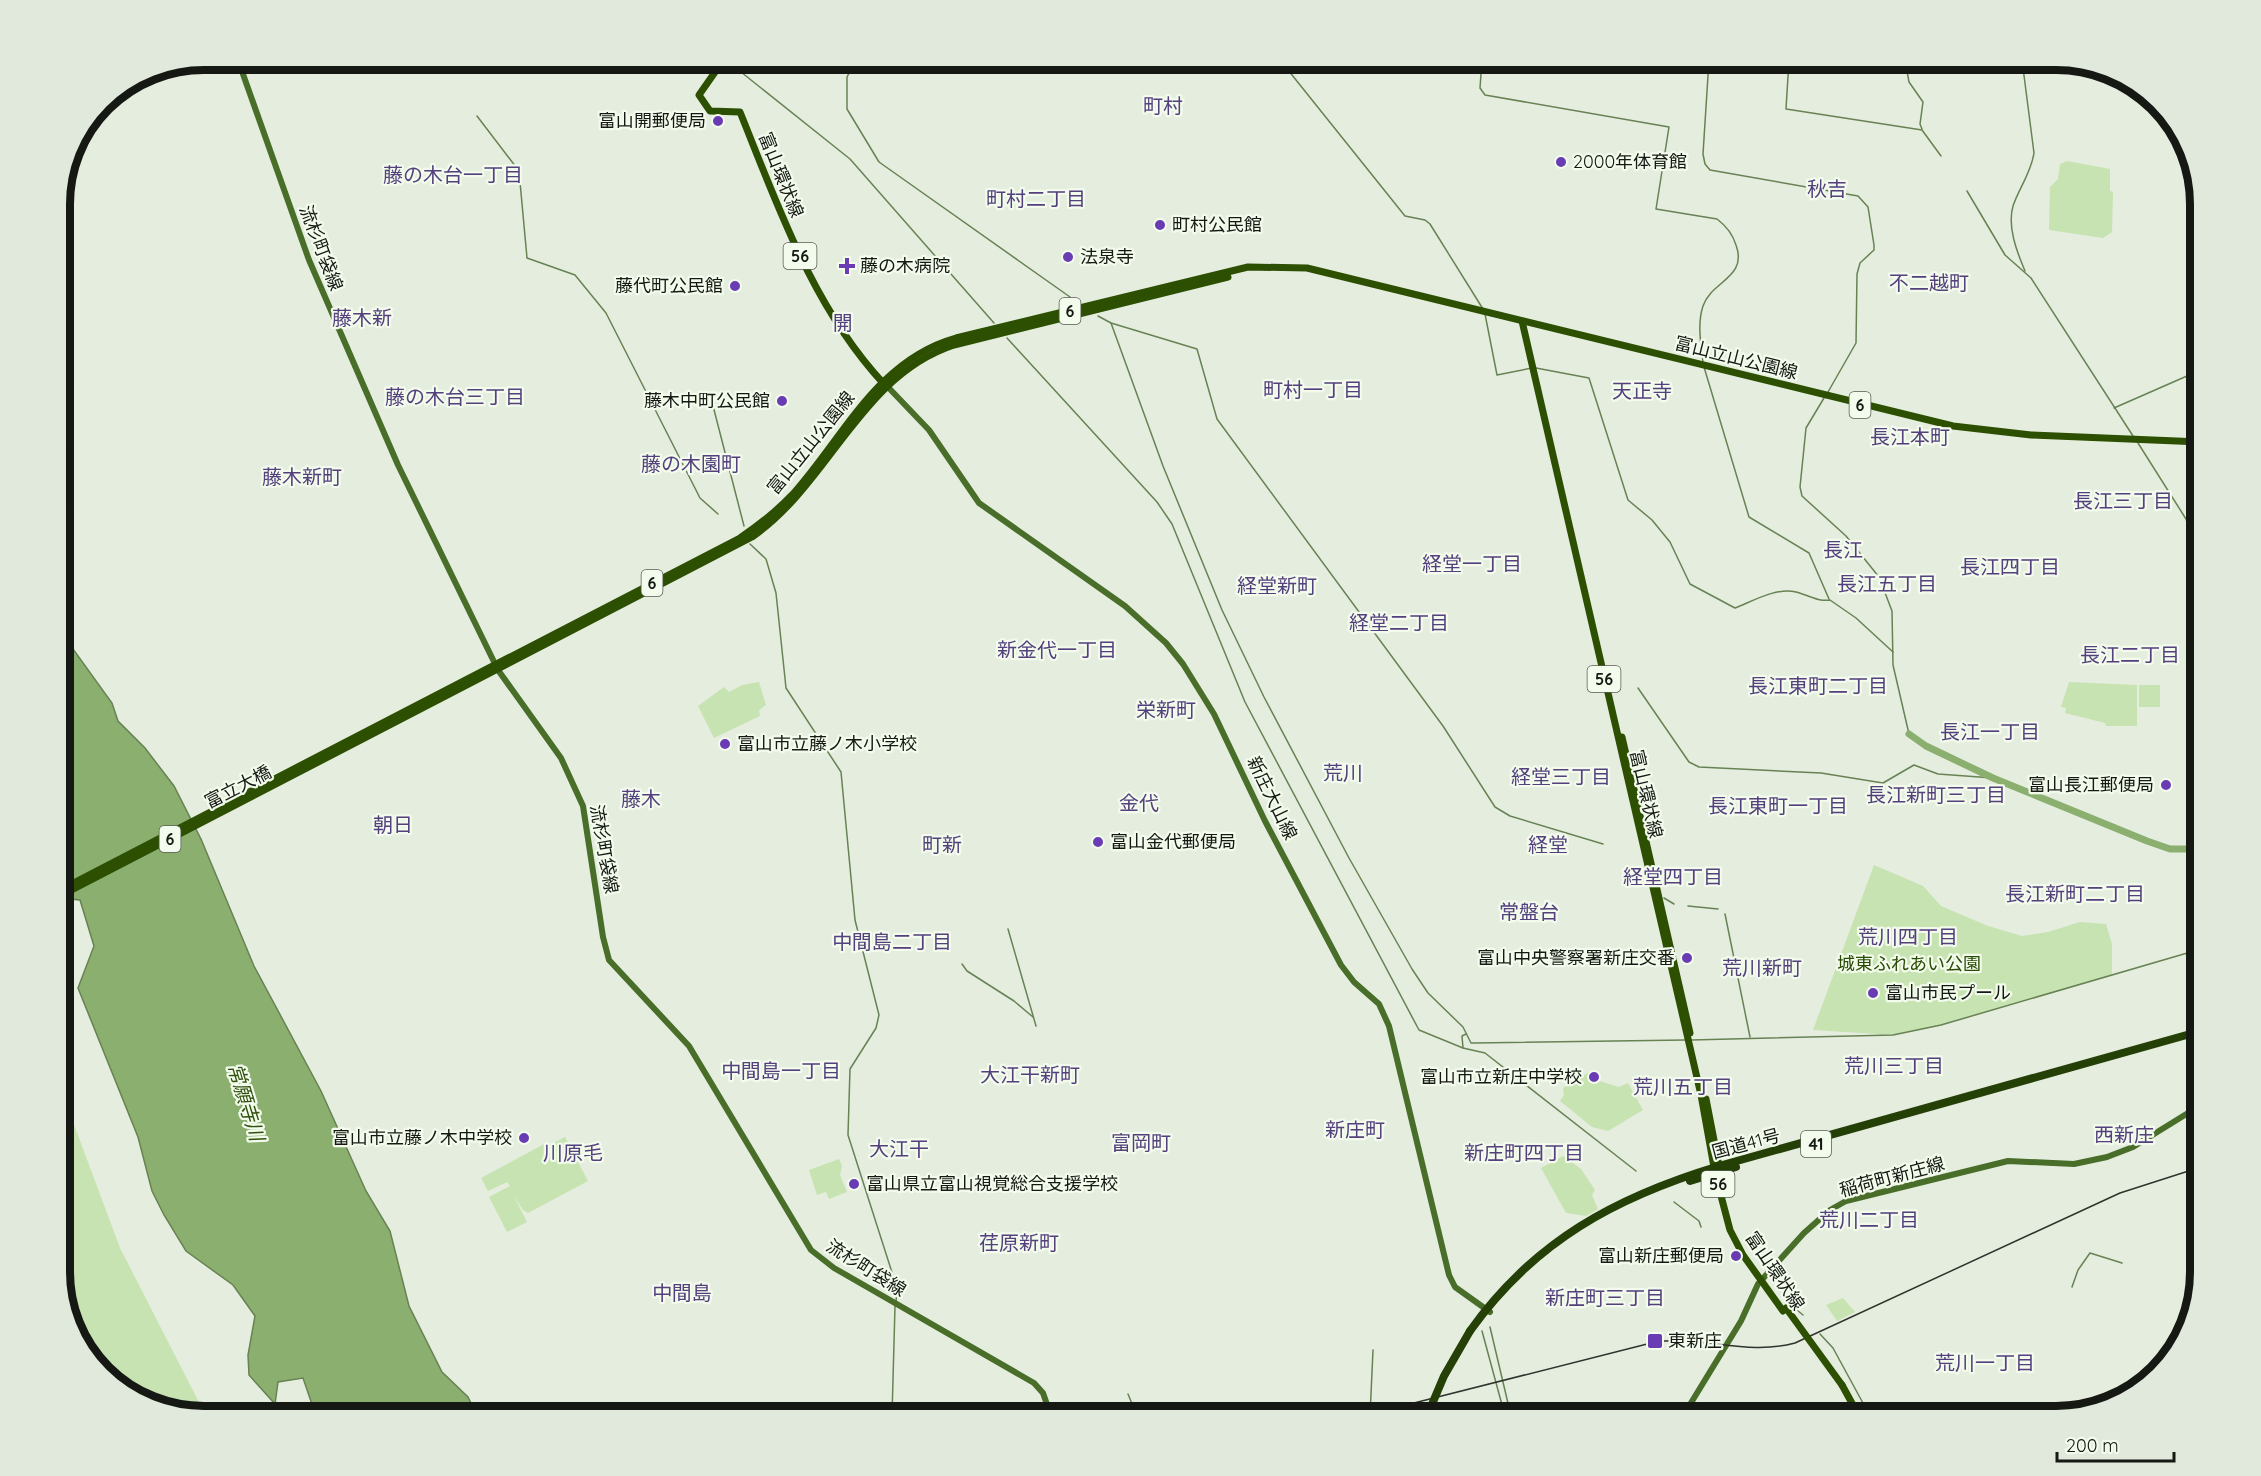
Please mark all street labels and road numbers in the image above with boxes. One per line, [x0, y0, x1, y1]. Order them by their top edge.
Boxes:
street label: 富山環状線 [754, 129, 809, 221]
street label: 流杉町袋線 [295, 202, 348, 294]
road number: 56 [784, 243, 816, 269]
road number: 6 [1060, 298, 1080, 324]
street label: 富山立山公園線 [1672, 331, 1800, 384]
street label: 富山立山公園線 [762, 386, 859, 499]
road number: 6 [1850, 392, 1870, 418]
road number: 6 [642, 570, 662, 596]
road number: 56 [1588, 666, 1620, 692]
street label: 富山環状線 [1625, 747, 1668, 840]
street label: 新庄大山線 [1242, 752, 1303, 843]
street label: 富立大橋 [200, 760, 275, 813]
street label: 流杉町袋線 [585, 803, 624, 895]
road number: 6 [160, 826, 180, 852]
street label: 国道41号 [1709, 1123, 1783, 1164]
road number: 41 [1801, 1131, 1831, 1157]
street label: 稲荷町新庄線 [1837, 1151, 1947, 1202]
road number: 56 [1702, 1171, 1734, 1197]
street label: 富山環状線 [1741, 1227, 1810, 1314]
street label: 流杉町袋線 [822, 1234, 911, 1301]

